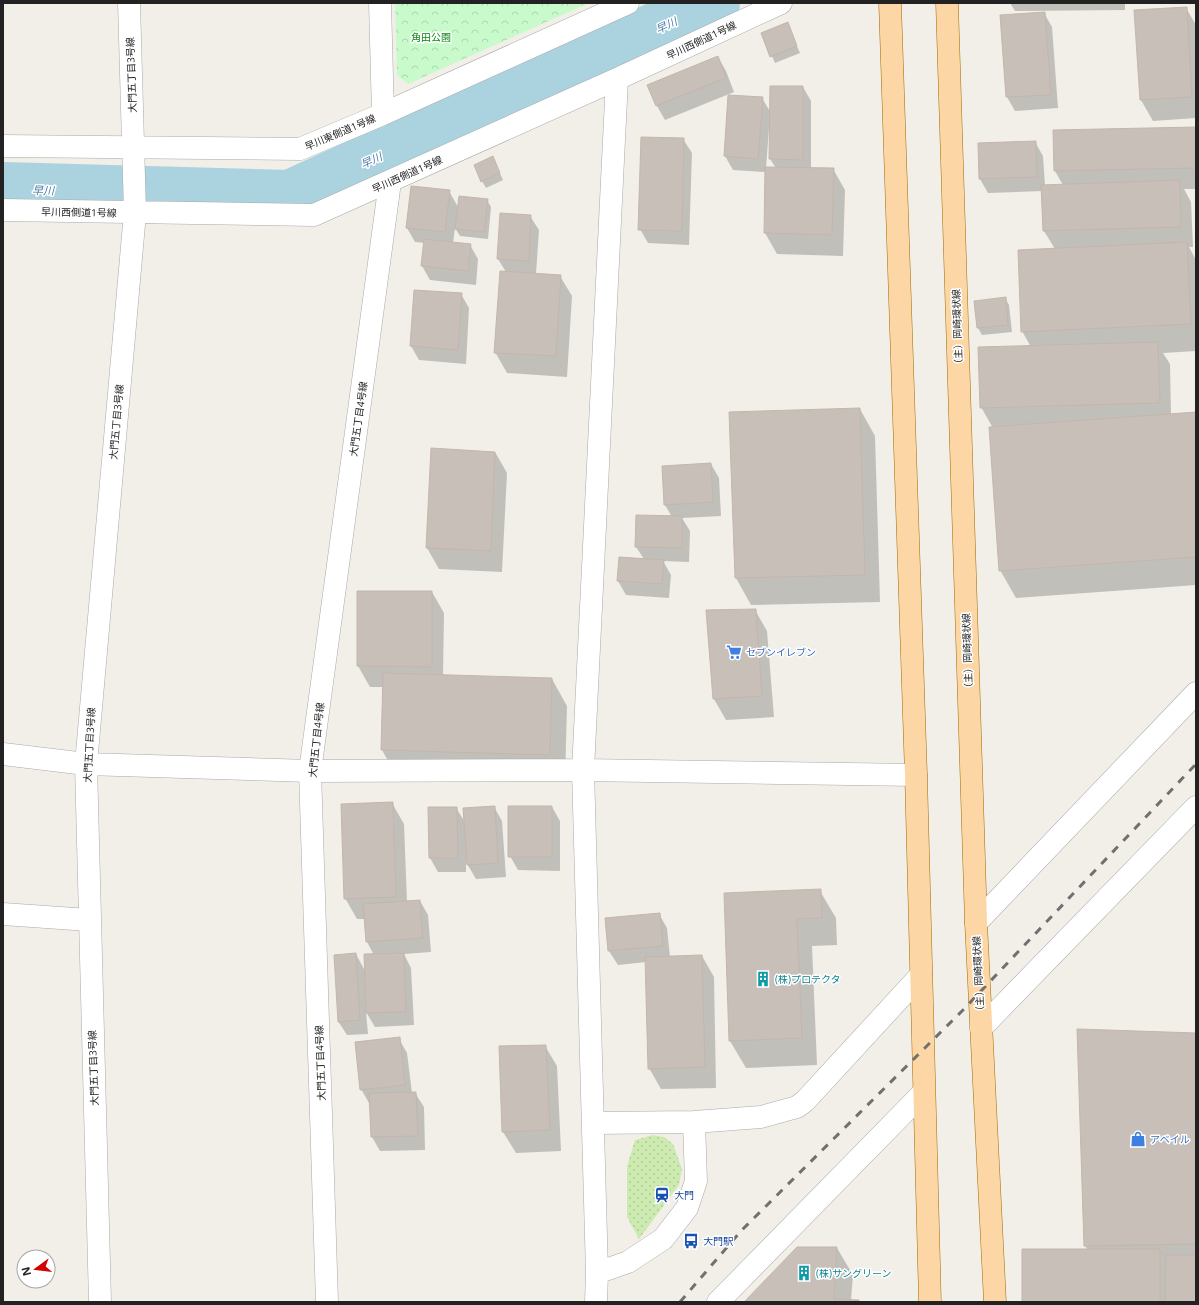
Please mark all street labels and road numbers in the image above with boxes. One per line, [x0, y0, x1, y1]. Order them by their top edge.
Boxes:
street label: 早川西側道1号線 [664, 18, 738, 62]
street label: 大門五丁目3号線 [123, 37, 139, 113]
street label: 早川東側道1号線 [302, 111, 378, 153]
street label: 早川西側道1号線 [370, 152, 444, 196]
street label: 早川西側道1号線 [41, 204, 117, 220]
street label: （主）岡崎環状線 [949, 289, 965, 369]
street label: 大門五丁目4号線 [346, 381, 370, 457]
street label: 大門五丁目3号線 [106, 384, 126, 460]
street label: （主）岡崎環状線 [959, 613, 975, 693]
street label: 大門五丁目4号線 [305, 702, 327, 778]
street label: 大門五丁目3号線 [80, 707, 98, 783]
street label: （主）岡崎環状線 [969, 936, 987, 1016]
street label: 大門五丁目4号線 [312, 1025, 328, 1101]
street label: 大門五丁目3号線 [85, 1030, 101, 1106]

